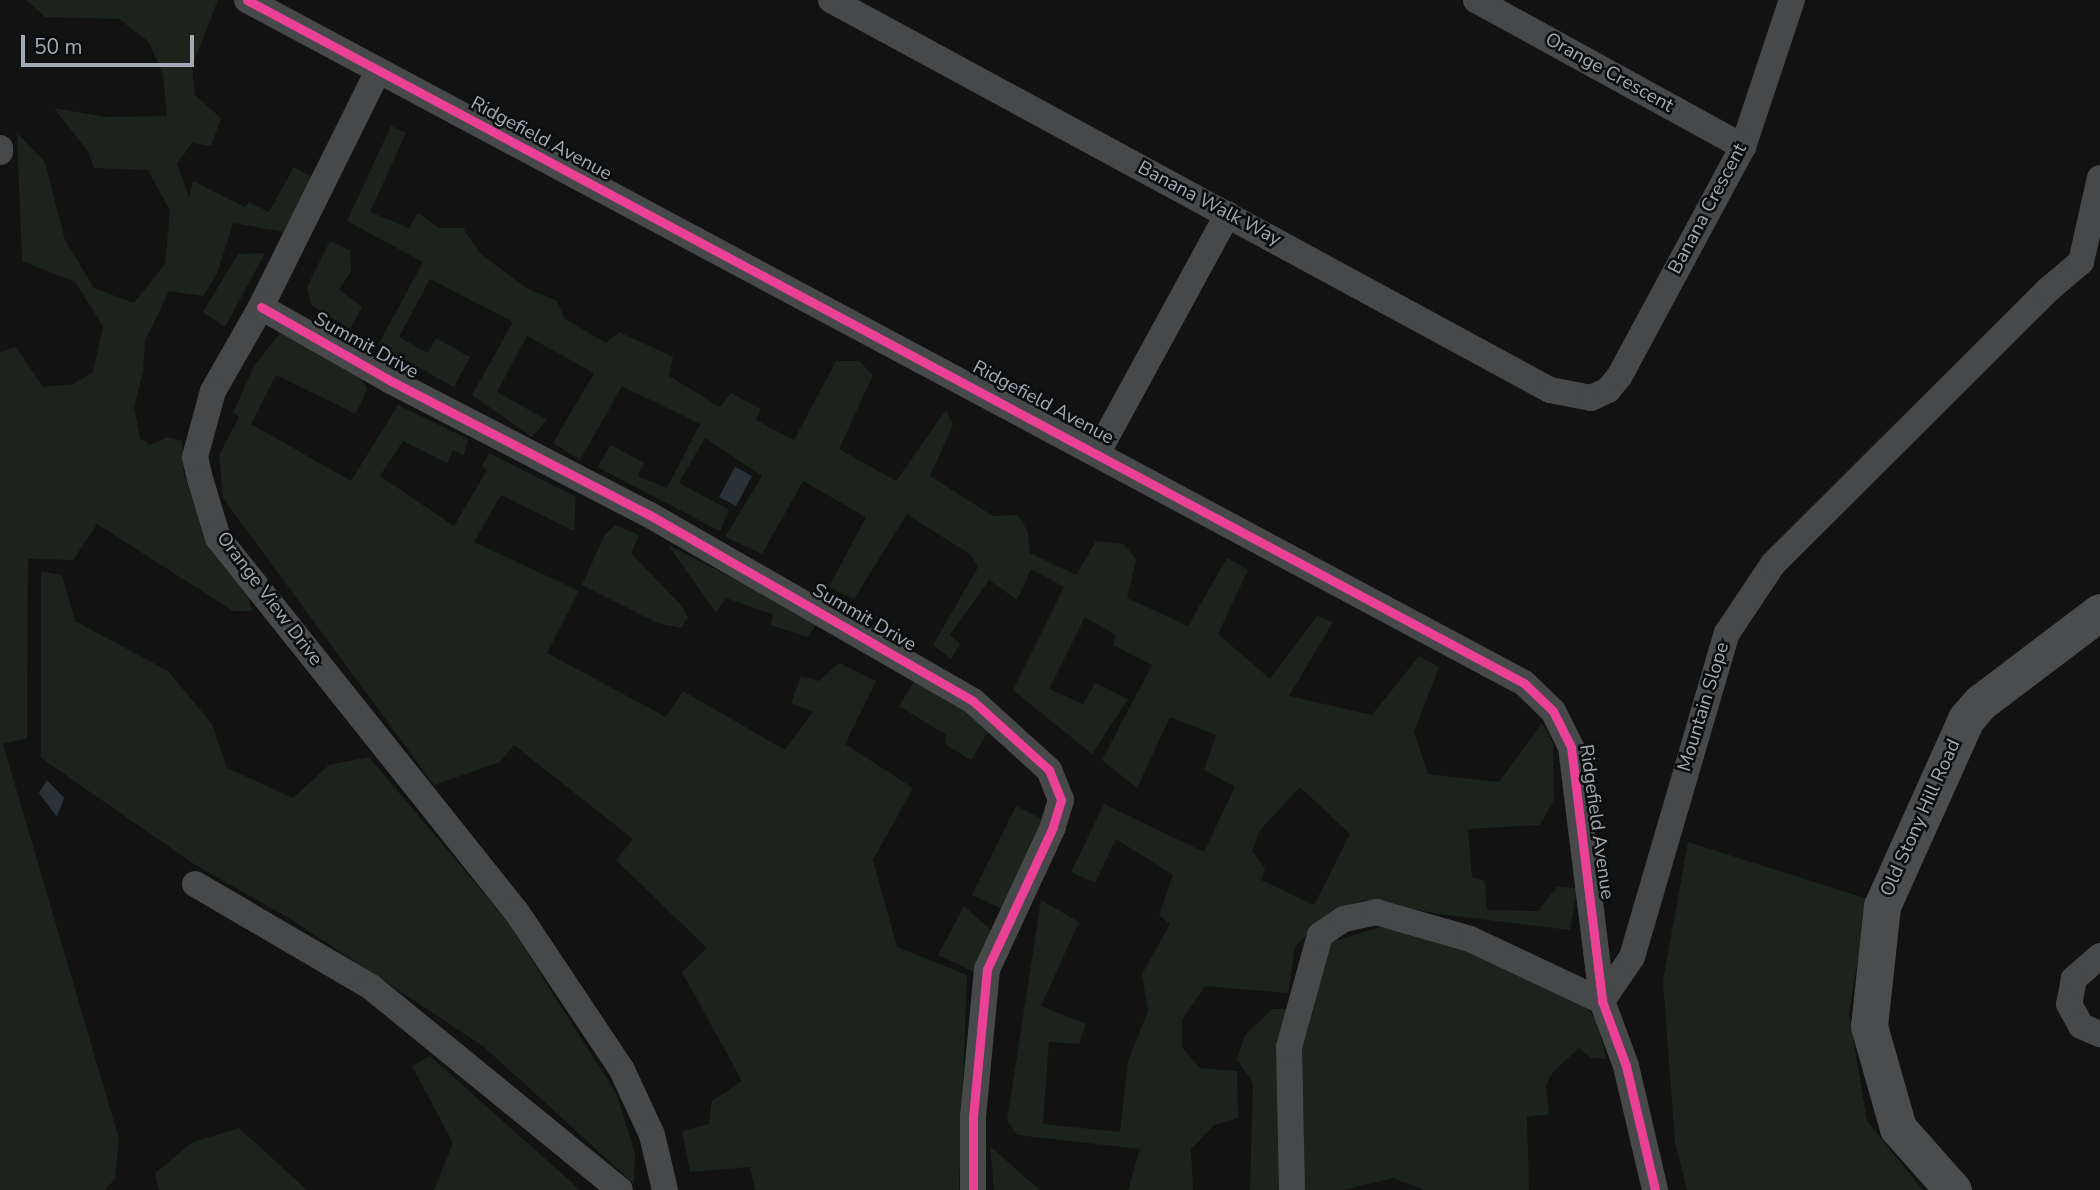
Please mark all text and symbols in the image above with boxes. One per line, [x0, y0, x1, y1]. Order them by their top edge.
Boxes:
scale bar [24, 21, 198, 65]
street label: Orange Crescent [1541, 28, 1677, 118]
text: 50 m [34, 33, 83, 61]
street label: Ridgefield Avenue [467, 92, 615, 186]
street label: Banana Crescent [1664, 140, 1752, 278]
street label: Banana Walk Way [1133, 157, 1285, 251]
street label: Summit Drive [310, 308, 422, 384]
street label: Ridgefield Avenue [969, 356, 1117, 450]
street label: Orange View Drive [211, 528, 327, 670]
street label: Summit Drive [808, 579, 920, 657]
street label: Mountain Slope [1674, 640, 1734, 774]
street label: Old Stony Hill Road [1876, 736, 1966, 900]
street label: Ridgefield Avenue [1574, 743, 1618, 901]

